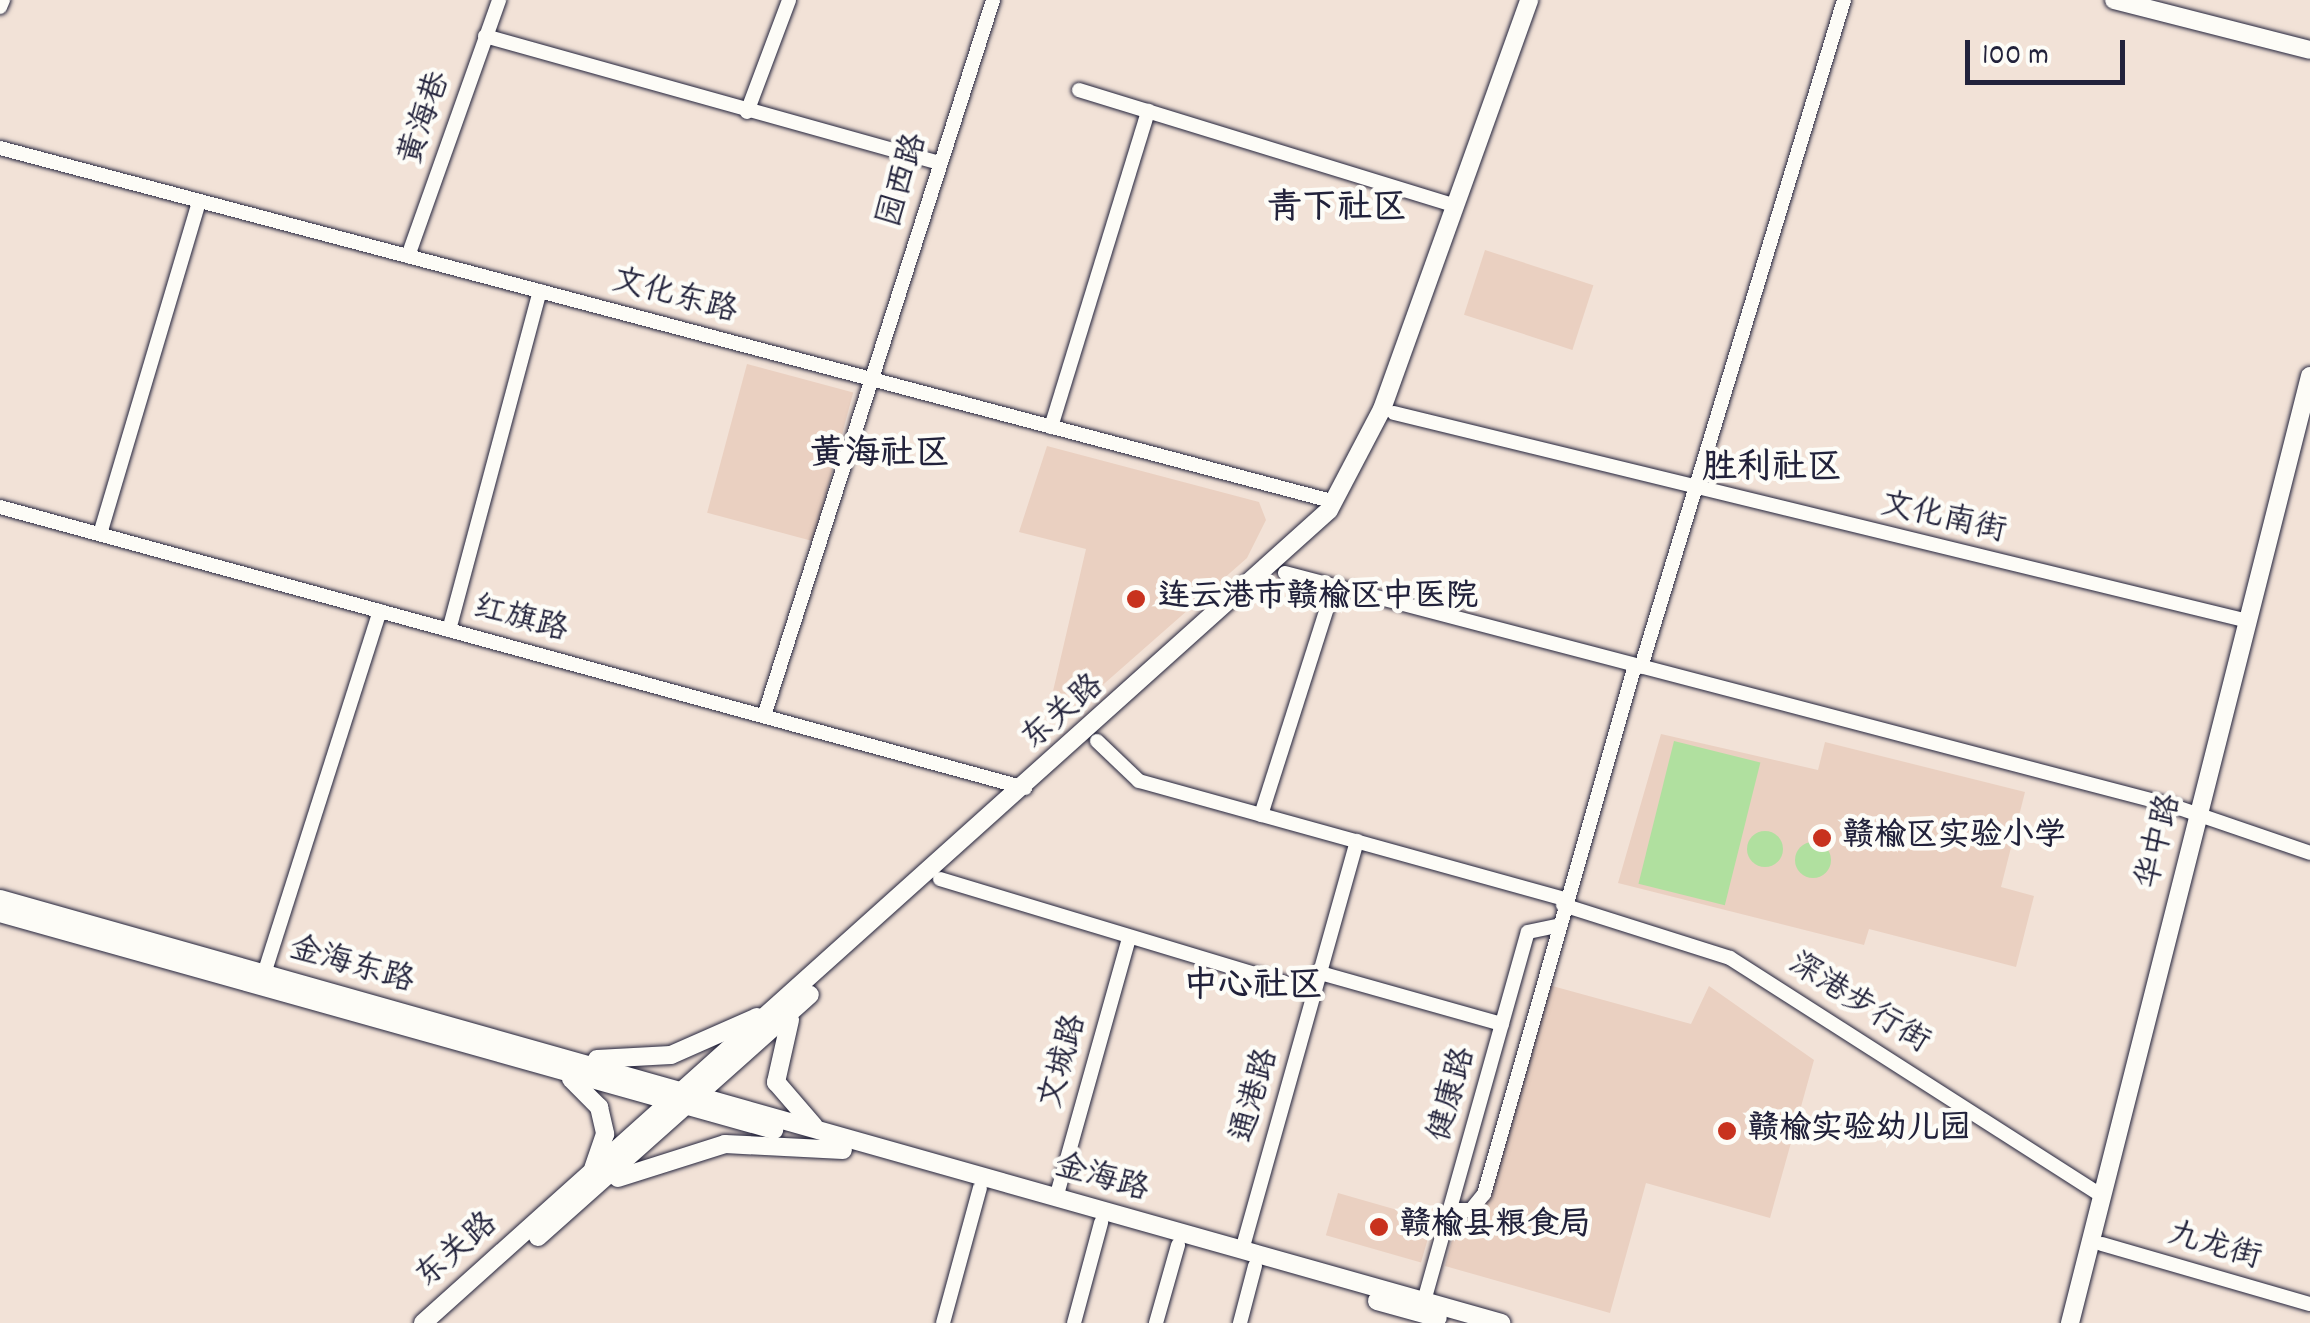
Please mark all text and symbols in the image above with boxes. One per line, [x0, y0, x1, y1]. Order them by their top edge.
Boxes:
scale bar [1970, 20, 2130, 82]
text: 100 m [1982, 36, 2049, 79]
street label: 黄海巷 [393, 67, 461, 171]
street label: 园西路 [873, 129, 937, 233]
district label: 青下社区 [1267, 189, 1407, 231]
street label: 文化东路 [607, 263, 741, 333]
district label: 黄海社区 [810, 435, 950, 477]
district label: 胜利社区 [1702, 449, 1842, 491]
street label: 文化南街 [1876, 487, 2010, 553]
place label: 连云港市赣榆区中医院 [1158, 580, 1478, 618]
marker: 连云港市赣榆区中医院 [1123, 586, 1149, 612]
street label: 红旗路 [469, 590, 571, 652]
street label: 东关路 [1015, 668, 1113, 760]
street label: 华中路 [2131, 791, 2191, 893]
place label: 赣榆区实验小学 [1842, 819, 2066, 857]
marker: 赣榆区实验小学 [1811, 827, 1833, 849]
street label: 金海东路 [284, 931, 418, 1003]
street label: 深港步行街 [1780, 946, 1936, 1064]
district label: 中心社区 [1183, 967, 1323, 1009]
street label: 文城路 [1033, 1011, 1097, 1113]
street label: 健康路 [1422, 1044, 1486, 1146]
street label: 通港路 [1225, 1045, 1289, 1147]
place label: 赣榆实验幼儿园 [1747, 1112, 1971, 1150]
marker: 赣榆实验幼儿园 [1716, 1120, 1738, 1142]
street label: 金海路 [1050, 1148, 1152, 1212]
street label: 东关路 [409, 1206, 507, 1298]
place label: 赣榆县粮食局 [1399, 1208, 1591, 1246]
marker: 赣榆县粮食局 [1368, 1216, 1390, 1238]
street label: 九龙街 [2163, 1216, 2265, 1280]

